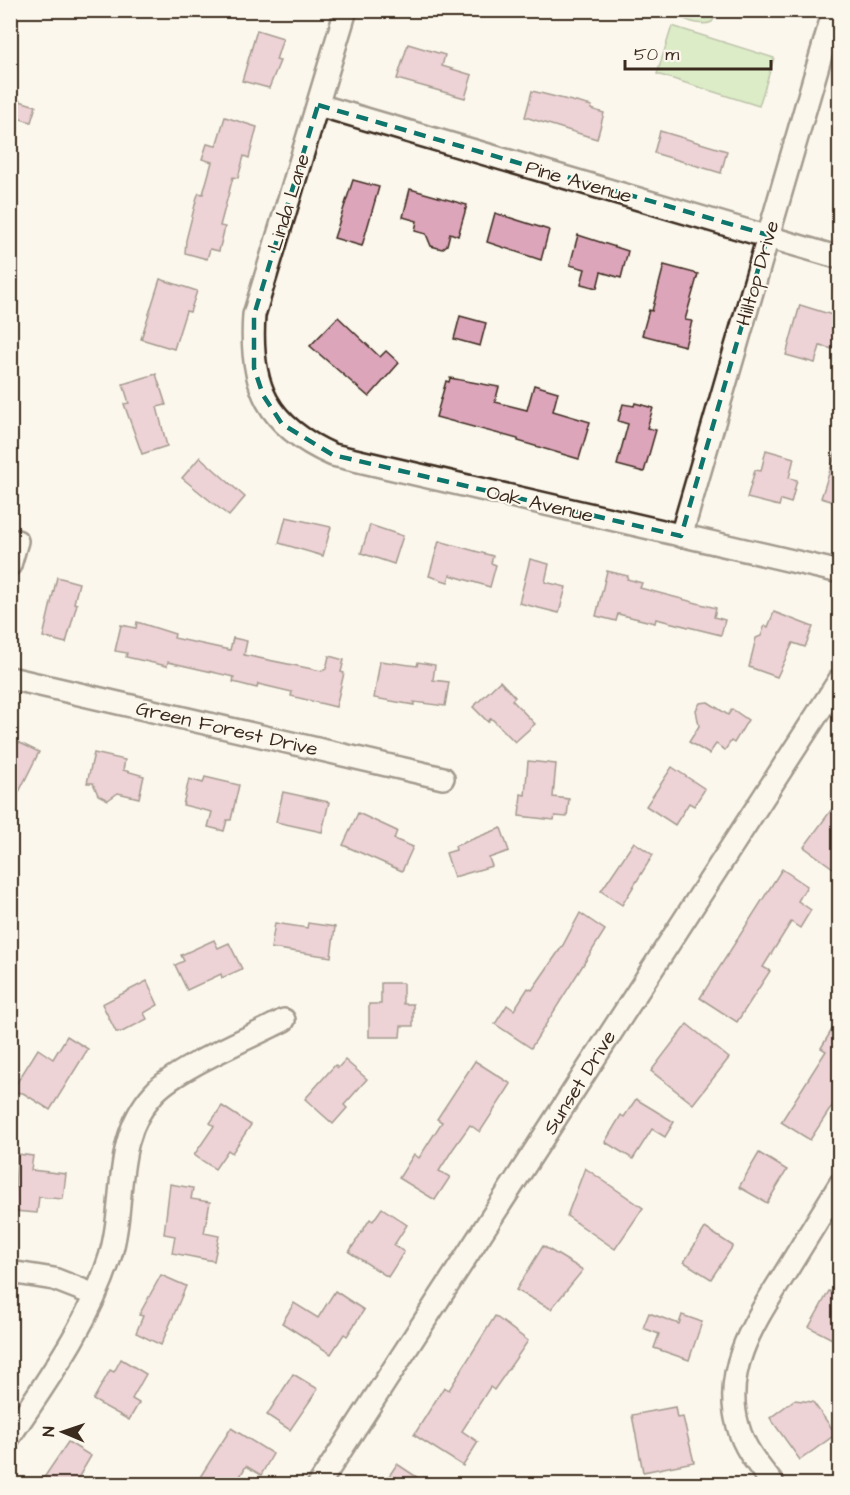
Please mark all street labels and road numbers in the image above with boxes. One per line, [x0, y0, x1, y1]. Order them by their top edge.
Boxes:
street label: Linda Lane [261, 150, 317, 254]
street label: Pine Avenue [522, 153, 635, 211]
street label: Hilltop Drive [730, 217, 786, 329]
street label: Oak Avenue [484, 478, 596, 530]
street label: Green Forest Drive [133, 694, 321, 764]
street label: Sunset Drive [537, 1025, 623, 1140]

